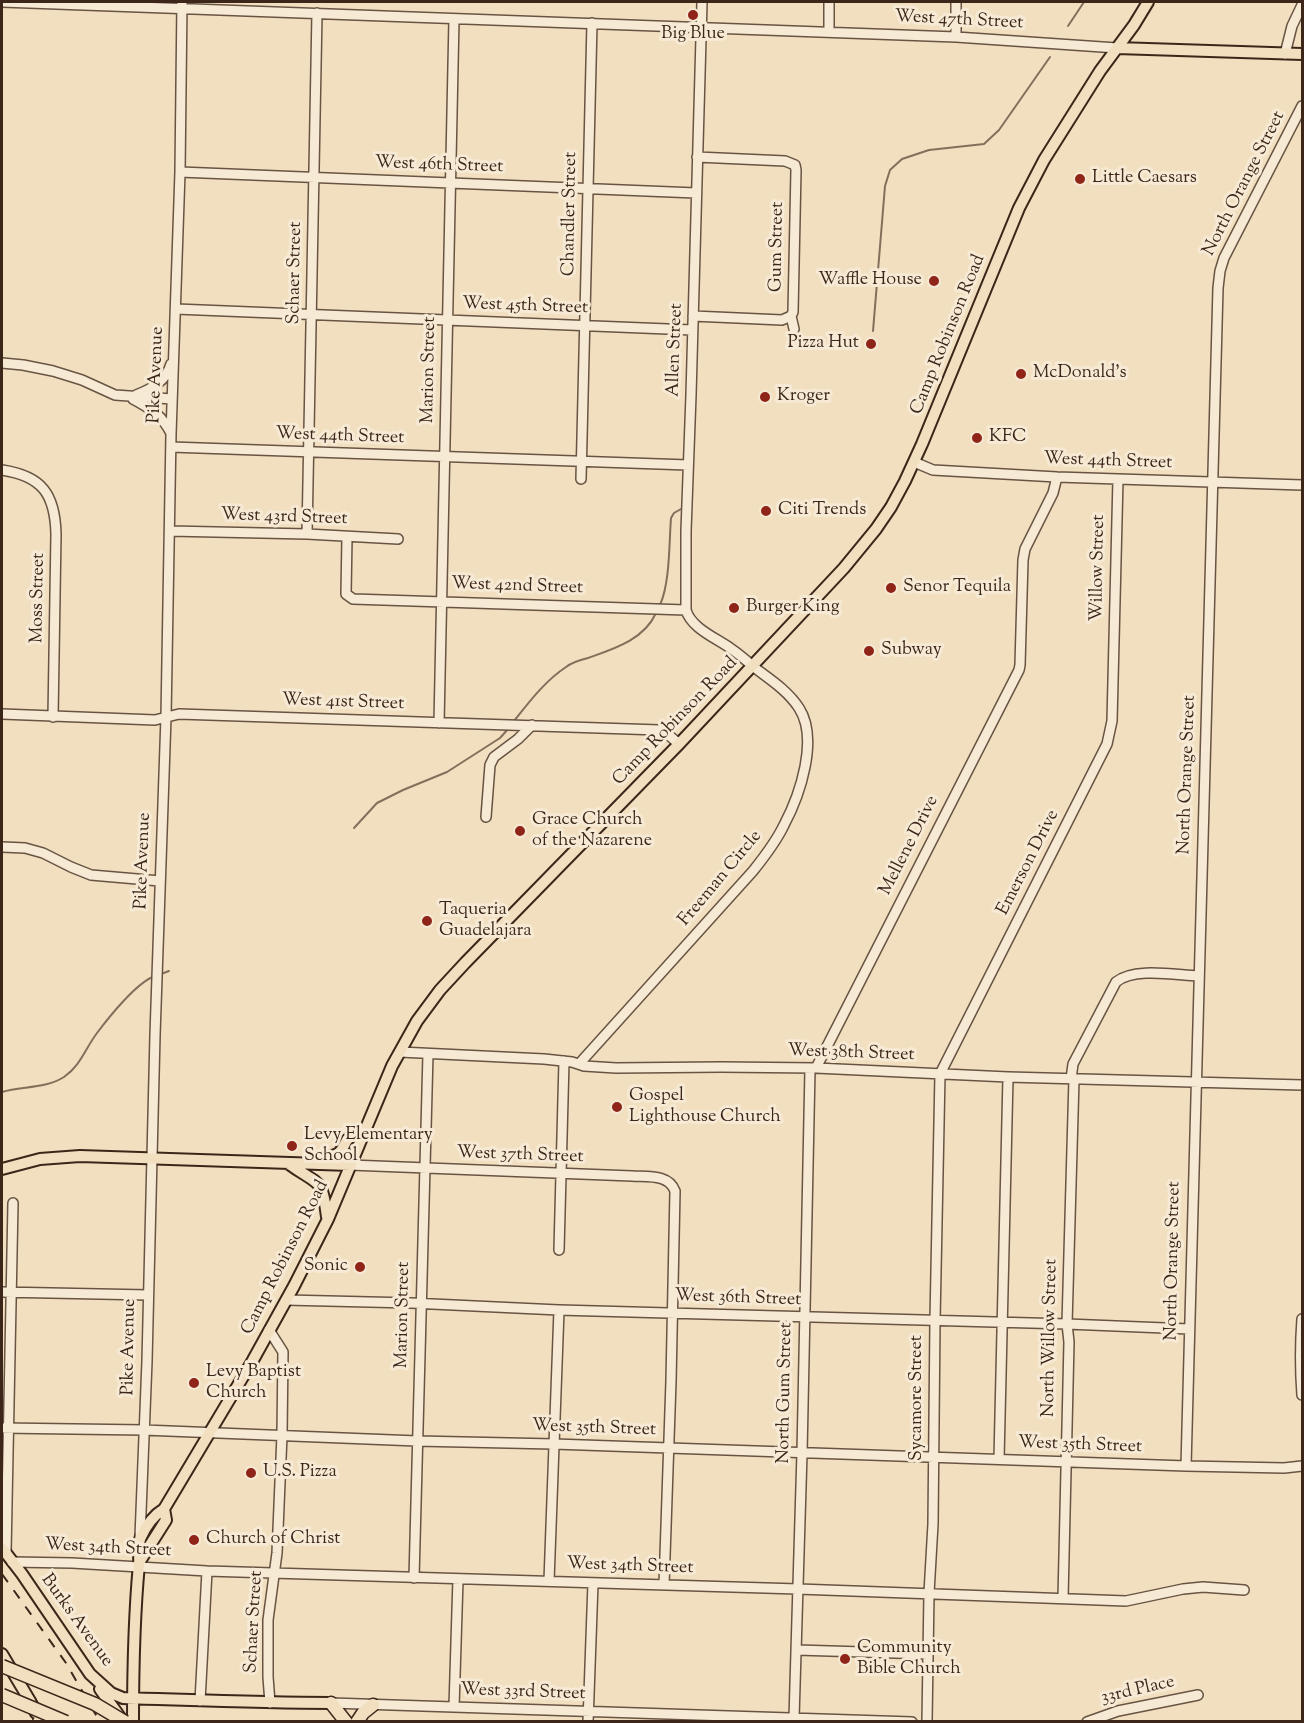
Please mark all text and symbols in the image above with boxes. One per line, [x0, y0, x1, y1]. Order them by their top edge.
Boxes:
street label: West 47th Street [894, 7, 1024, 35]
marker: Big Blue [686, 8, 700, 22]
place label: Big Blue [661, 24, 725, 46]
street label: North Orange Street [1199, 108, 1291, 260]
street label: Chandler Street [559, 152, 583, 276]
street label: West 46th Street [374, 153, 504, 179]
place label: Little Caesars [1092, 168, 1197, 190]
marker: Little Caesars [1073, 172, 1087, 186]
street label: Gum Street [766, 202, 790, 292]
street label: Schaer Street [284, 221, 308, 325]
street label: Camp Robinson Road [907, 252, 991, 418]
place label: Waffle House [818, 270, 922, 292]
marker: Waffle House [927, 274, 941, 288]
street label: West 45th Street [462, 294, 588, 320]
street label: Allen Street [664, 303, 688, 397]
street label: Marion Street [418, 316, 442, 424]
street label: Pike Avenue [145, 326, 169, 424]
place label: Pizza Hut [787, 333, 859, 355]
marker: Pizza Hut [864, 337, 878, 351]
place label: McDonald's [1033, 363, 1127, 385]
marker: McDonald's [1014, 367, 1028, 381]
place label: Kroger [777, 386, 830, 408]
marker: Kroger [758, 390, 772, 404]
street label: West 44th Street [275, 424, 405, 450]
place label: KFC [989, 427, 1027, 449]
marker: KFC [970, 431, 984, 445]
street label: West 44th Street [1043, 449, 1173, 475]
place label: Citi Trends [778, 500, 866, 522]
marker: Citi Trends [759, 504, 773, 518]
street label: West 43rd Street [220, 505, 348, 531]
street label: Willow Street [1087, 514, 1111, 622]
street label: Moss Street [27, 553, 51, 643]
street label: West 42nd Street [451, 574, 583, 600]
place label: Senor Tequila [903, 577, 1011, 599]
marker: Senor Tequila [884, 581, 898, 595]
place label: Burger King [746, 597, 840, 619]
marker: Burger King [727, 601, 741, 615]
place label: Subway [881, 640, 942, 662]
marker: Subway [862, 644, 876, 658]
street label: Camp Robinson Road [609, 653, 743, 791]
street label: West 41st Street [281, 690, 405, 716]
street label: North Orange Street [1174, 695, 1202, 855]
street label: Mellene Drive [876, 793, 944, 899]
street label: Emerson Drive [993, 807, 1065, 919]
place label: Grace Church of the Nazarene [532, 810, 652, 852]
street label: Pike Avenue [132, 812, 156, 910]
marker: Grace Church of the Nazarene [513, 824, 527, 838]
street label: Freeman Circle [675, 827, 767, 931]
place label: Taqueria Guadelajara [439, 900, 532, 942]
marker: Taqueria Guadelajara [420, 914, 434, 928]
street label: West 38th Street [787, 1041, 915, 1067]
place label: Gospel Lighthouse Church [629, 1086, 781, 1128]
marker: Gospel Lighthouse Church [610, 1100, 624, 1114]
place label: Levy Elementary School [304, 1125, 433, 1168]
marker: Levy Elementary School [285, 1139, 299, 1153]
street label: West 37th Street [456, 1143, 584, 1169]
street label: Camp Robinson Road [238, 1177, 334, 1339]
street label: North Orange Street [1162, 1181, 1186, 1341]
place label: Sonic [304, 1256, 348, 1278]
street label: North Willow Street [1039, 1259, 1063, 1417]
marker: Sonic [353, 1260, 367, 1274]
street label: Marion Street [392, 1261, 416, 1369]
street label: West 36th Street [674, 1286, 802, 1312]
street label: Pike Avenue [118, 1298, 142, 1396]
street label: North Gum Street [774, 1322, 798, 1464]
street label: Sycamore Street [907, 1335, 929, 1461]
place label: Levy Baptist Church [206, 1362, 301, 1404]
marker: Levy Baptist Church [187, 1376, 201, 1390]
street label: West 35th Street [532, 1416, 656, 1442]
street label: West 35th Street [1018, 1433, 1142, 1459]
place label: U.S. Pizza [263, 1462, 337, 1484]
marker: U.S. Pizza [244, 1466, 258, 1480]
place label: Church of Christ [206, 1529, 340, 1551]
marker: Church of Christ [187, 1533, 201, 1547]
street label: West 34th Street [44, 1535, 172, 1563]
street label: West 34th Street [566, 1554, 694, 1580]
street label: Burks Avenue [35, 1570, 117, 1672]
street label: Schaer Street [242, 1570, 268, 1674]
place label: Community Bible Church [857, 1638, 961, 1680]
marker: Community Bible Church [838, 1652, 852, 1666]
street label: 33rd Place [1099, 1672, 1177, 1710]
street label: West 33rd Street [460, 1680, 586, 1706]

